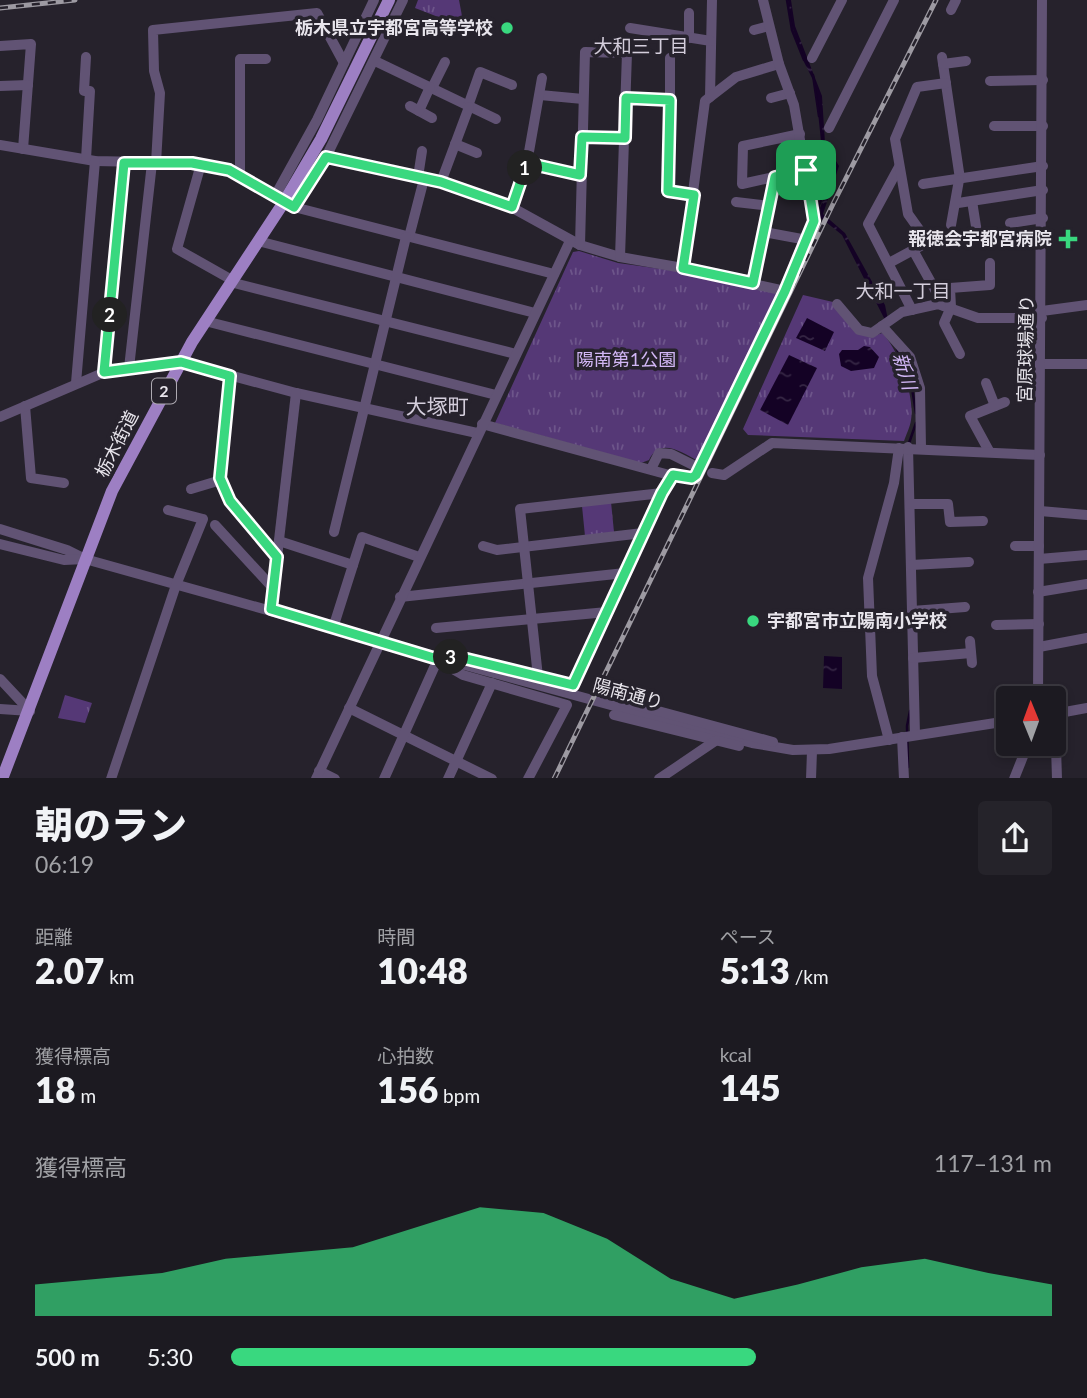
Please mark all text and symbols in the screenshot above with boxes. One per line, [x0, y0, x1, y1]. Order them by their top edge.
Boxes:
place label: 栃木県立宇都宮高等学校 [295, 16, 493, 38]
marker: 栃木県立宇都宮高等学校 [499, 20, 515, 36]
district label: 大和三丁目 [593, 34, 689, 57]
pin [776, 140, 836, 200]
pin: 1 [508, 150, 542, 186]
icon: arrive [787, 151, 825, 189]
text: 1 [519, 156, 530, 179]
place label: 報徳会宇都宮病院 [908, 227, 1052, 249]
marker: 報徳会宇都宮病院 [1058, 229, 1078, 249]
district label: 大和一丁目 [855, 279, 951, 302]
street label: 宮原球場通り [1013, 295, 1037, 403]
pin: 2 [92, 298, 128, 332]
text: 2 [104, 303, 115, 326]
park label: 陽南第1公園 [576, 348, 676, 370]
water label: 新川 [889, 349, 923, 394]
road number: 2 [152, 378, 176, 404]
district label: 大塚町 [406, 393, 469, 418]
street label: 栃木街道 [90, 406, 142, 481]
place label: 宇都宮市立陽南小学校 [767, 609, 947, 631]
marker: 宇都宮市立陽南小学校 [745, 613, 761, 629]
pin: 3 [434, 640, 468, 674]
text: 3 [445, 645, 456, 668]
street label: 陽南通り [591, 673, 666, 713]
north arrow [996, 686, 1066, 756]
map controls [996, 686, 1066, 756]
text: 朝のラン [35, 801, 187, 847]
button: share [978, 801, 1052, 875]
text: 06:19 [35, 850, 94, 878]
text: 距離 [35, 925, 73, 948]
text: 時間 [377, 925, 415, 948]
text: ペース [720, 925, 776, 948]
text: 2.07 [35, 949, 104, 991]
text: 10:48 [377, 949, 468, 991]
text: 5:13 [720, 949, 790, 991]
text: km [104, 965, 134, 988]
text: /km [790, 965, 829, 988]
text: kcal [720, 1043, 752, 1066]
text: 獲得標高 [35, 1044, 111, 1067]
text: 心拍数 [377, 1044, 434, 1067]
text: 145 [720, 1066, 781, 1108]
text: 18 [35, 1068, 76, 1110]
text: 156 [377, 1068, 438, 1110]
text: m [76, 1084, 96, 1107]
text: bpm [438, 1084, 480, 1107]
text: 117–131 m [934, 1149, 1052, 1177]
text: 獲得標高 [35, 1153, 127, 1181]
text: 500 m [35, 1343, 100, 1371]
text: 5:30 [147, 1343, 193, 1371]

